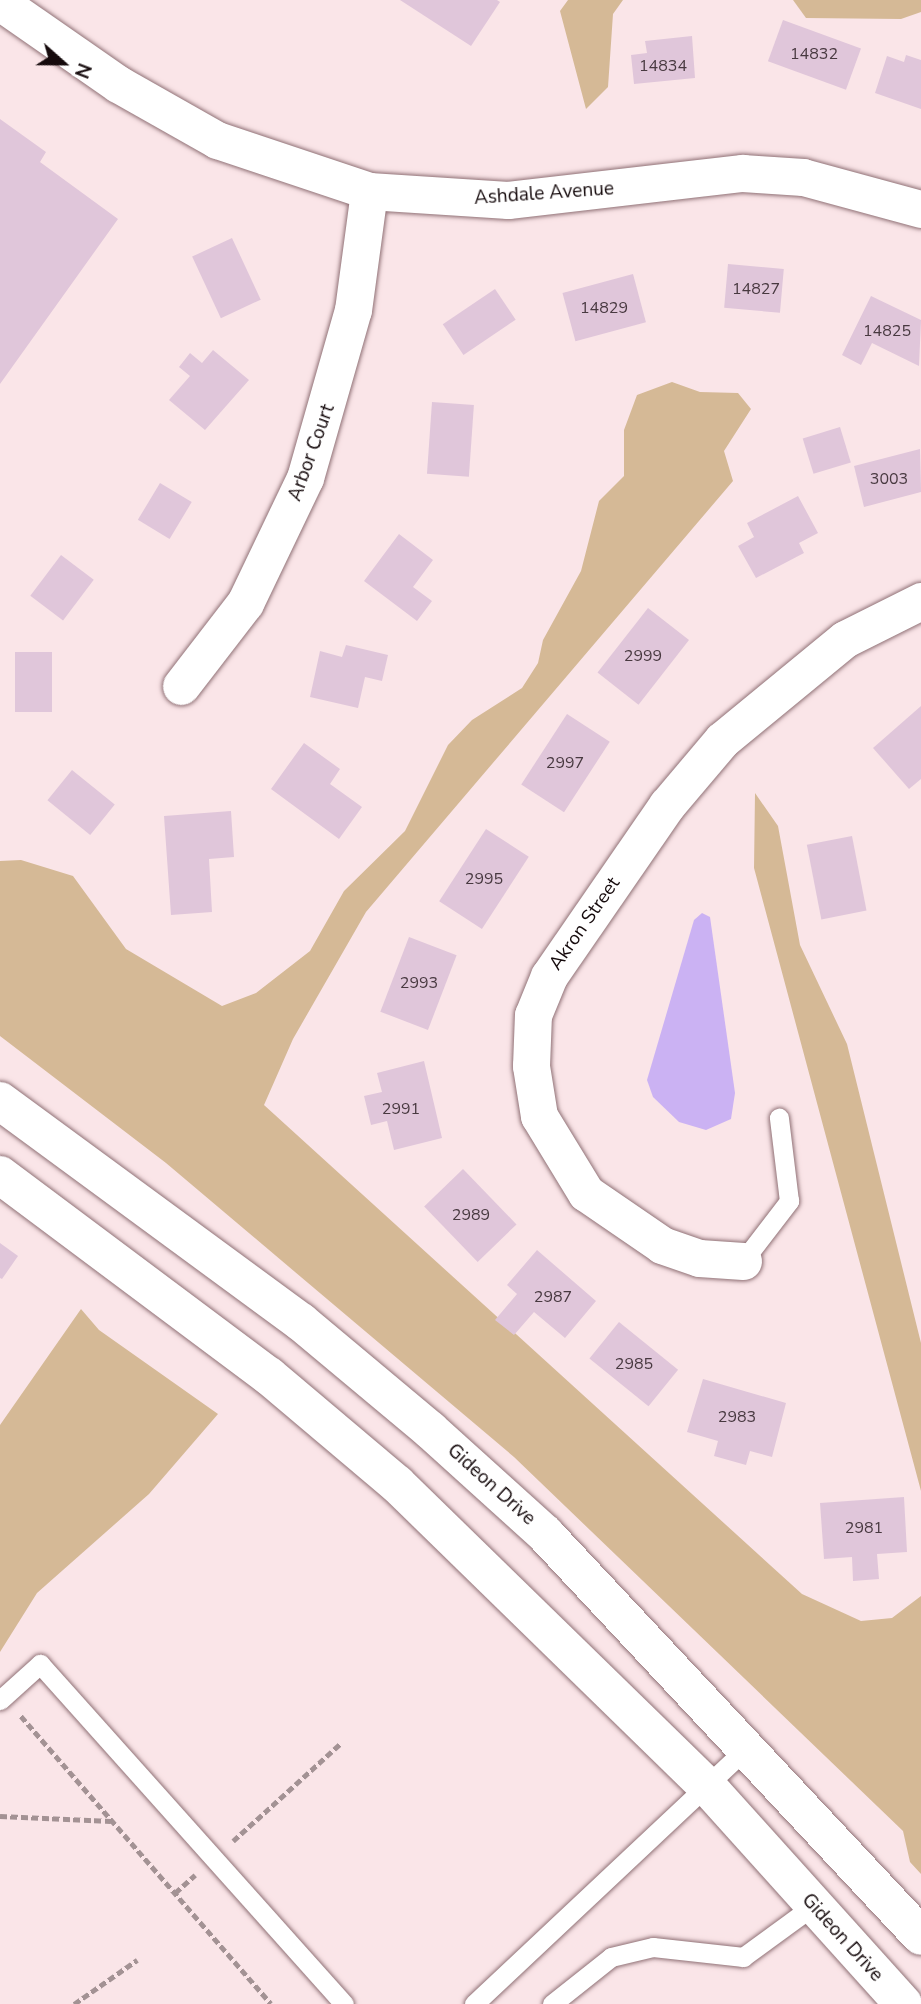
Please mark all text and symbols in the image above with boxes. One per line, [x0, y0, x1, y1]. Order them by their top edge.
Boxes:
north arrow [28, 28, 98, 98]
house number: 14832 [790, 44, 838, 64]
house number: 14834 [639, 56, 687, 76]
text: N [68, 59, 97, 82]
street label: Ashdale Avenue [473, 178, 615, 210]
house number: 14827 [732, 279, 780, 299]
house number: 14829 [580, 298, 628, 318]
house number: 14825 [863, 321, 911, 341]
street label: Arbor Court [284, 402, 340, 504]
house number: 3003 [870, 469, 908, 489]
house number: 2999 [624, 646, 662, 666]
house number: 2997 [546, 753, 584, 773]
house number: 2995 [465, 869, 503, 889]
street label: Akron Street [545, 873, 625, 975]
house number: 2993 [400, 973, 438, 993]
house number: 2991 [382, 1099, 420, 1119]
house number: 2989 [452, 1205, 490, 1225]
house number: 2987 [534, 1287, 572, 1307]
house number: 2985 [615, 1354, 653, 1374]
house number: 2983 [718, 1407, 756, 1427]
street label: Gideon Drive [442, 1439, 540, 1531]
house number: 2981 [845, 1518, 883, 1538]
street label: Gideon Drive [796, 1889, 888, 1987]

